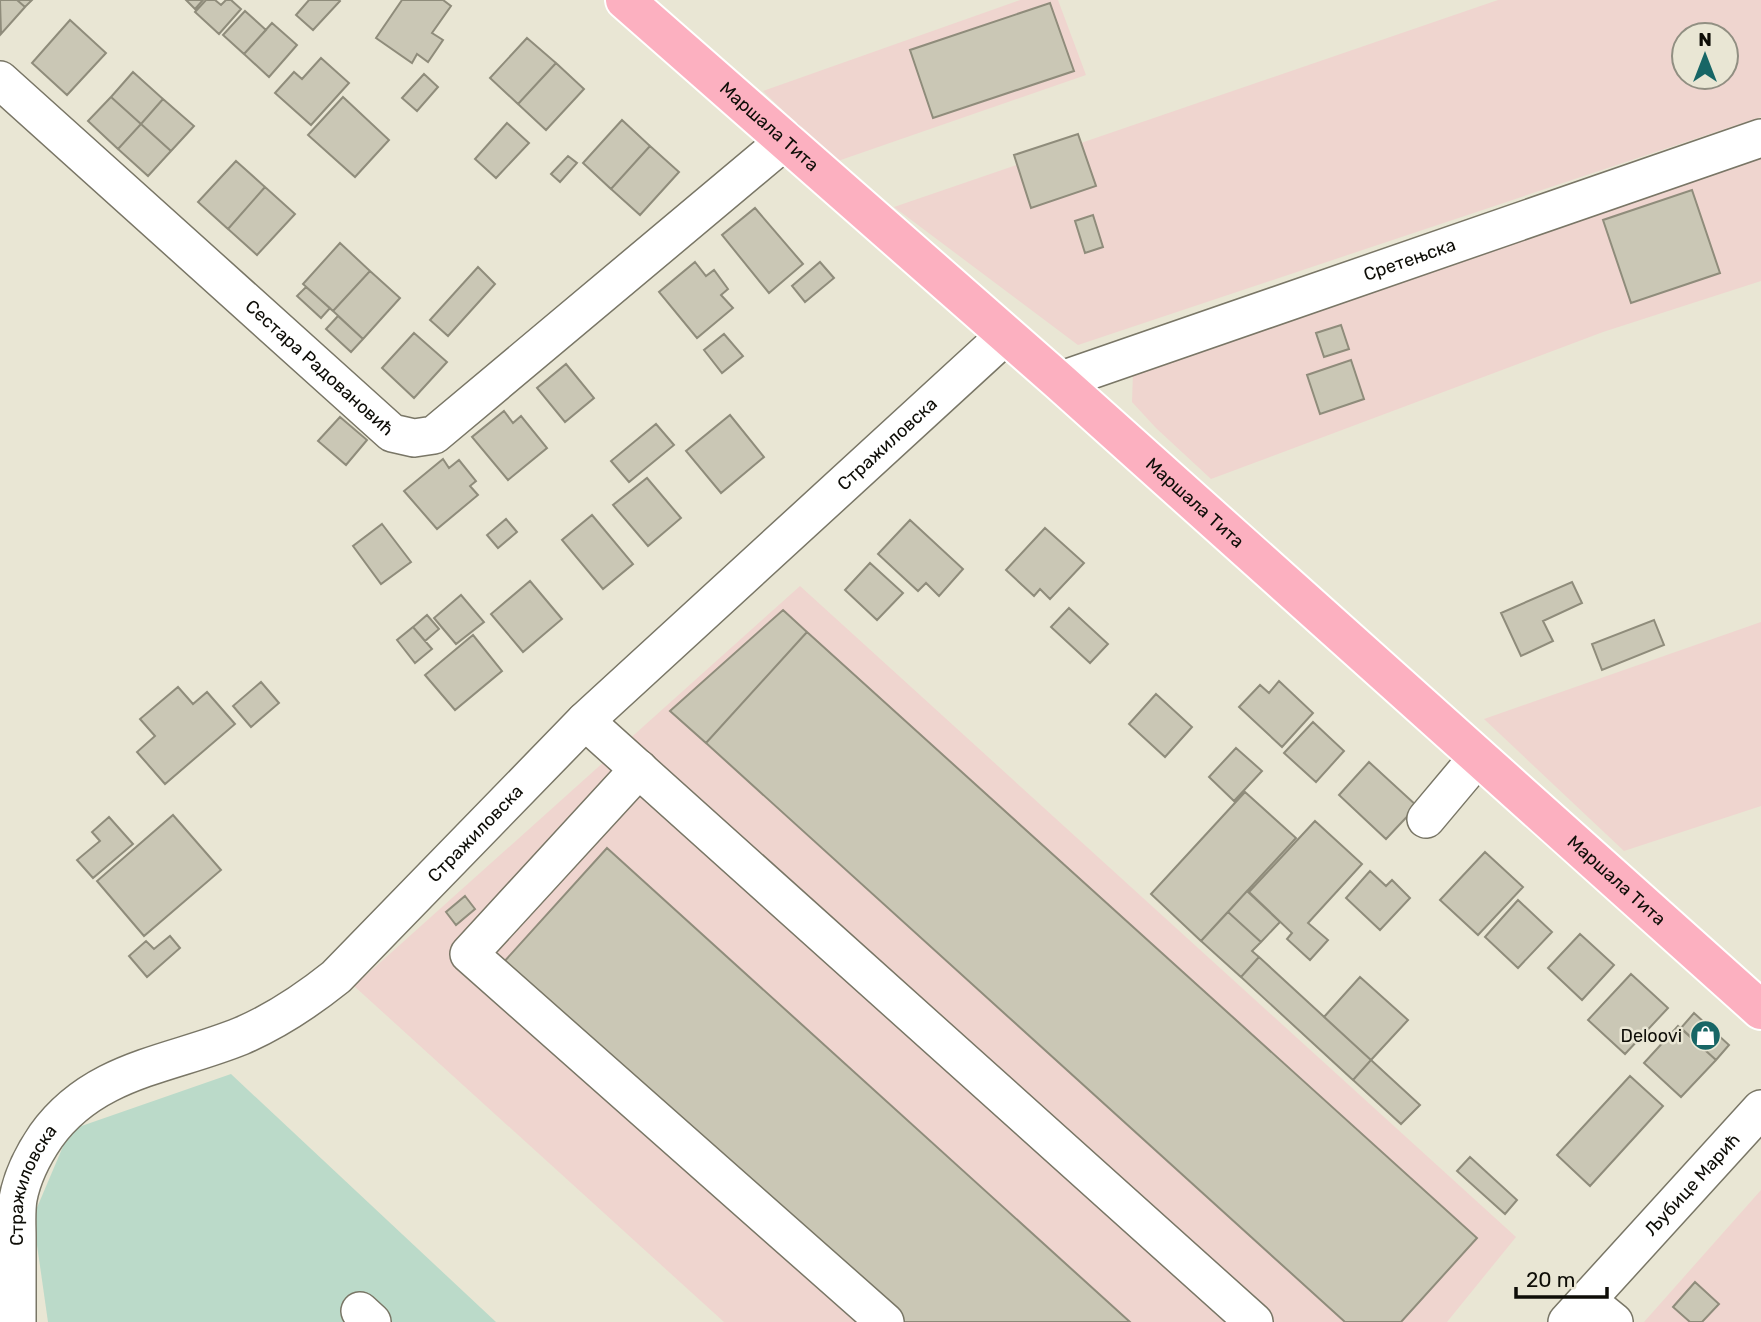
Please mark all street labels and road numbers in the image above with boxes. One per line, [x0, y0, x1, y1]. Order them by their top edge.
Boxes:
street label: Маршала Тита [715, 77, 823, 176]
street label: Сретењска [1361, 234, 1459, 286]
street label: Сестара Радовановић [241, 295, 398, 440]
street label: Стражиловска [833, 393, 942, 495]
street label: Маршала Тита [1141, 453, 1249, 552]
street label: Стражиловска [423, 780, 528, 887]
street label: Маршала Тита [1563, 831, 1670, 930]
street label: Стражиловска [6, 1120, 62, 1246]
street label: Љубице Марић [1640, 1129, 1745, 1240]

